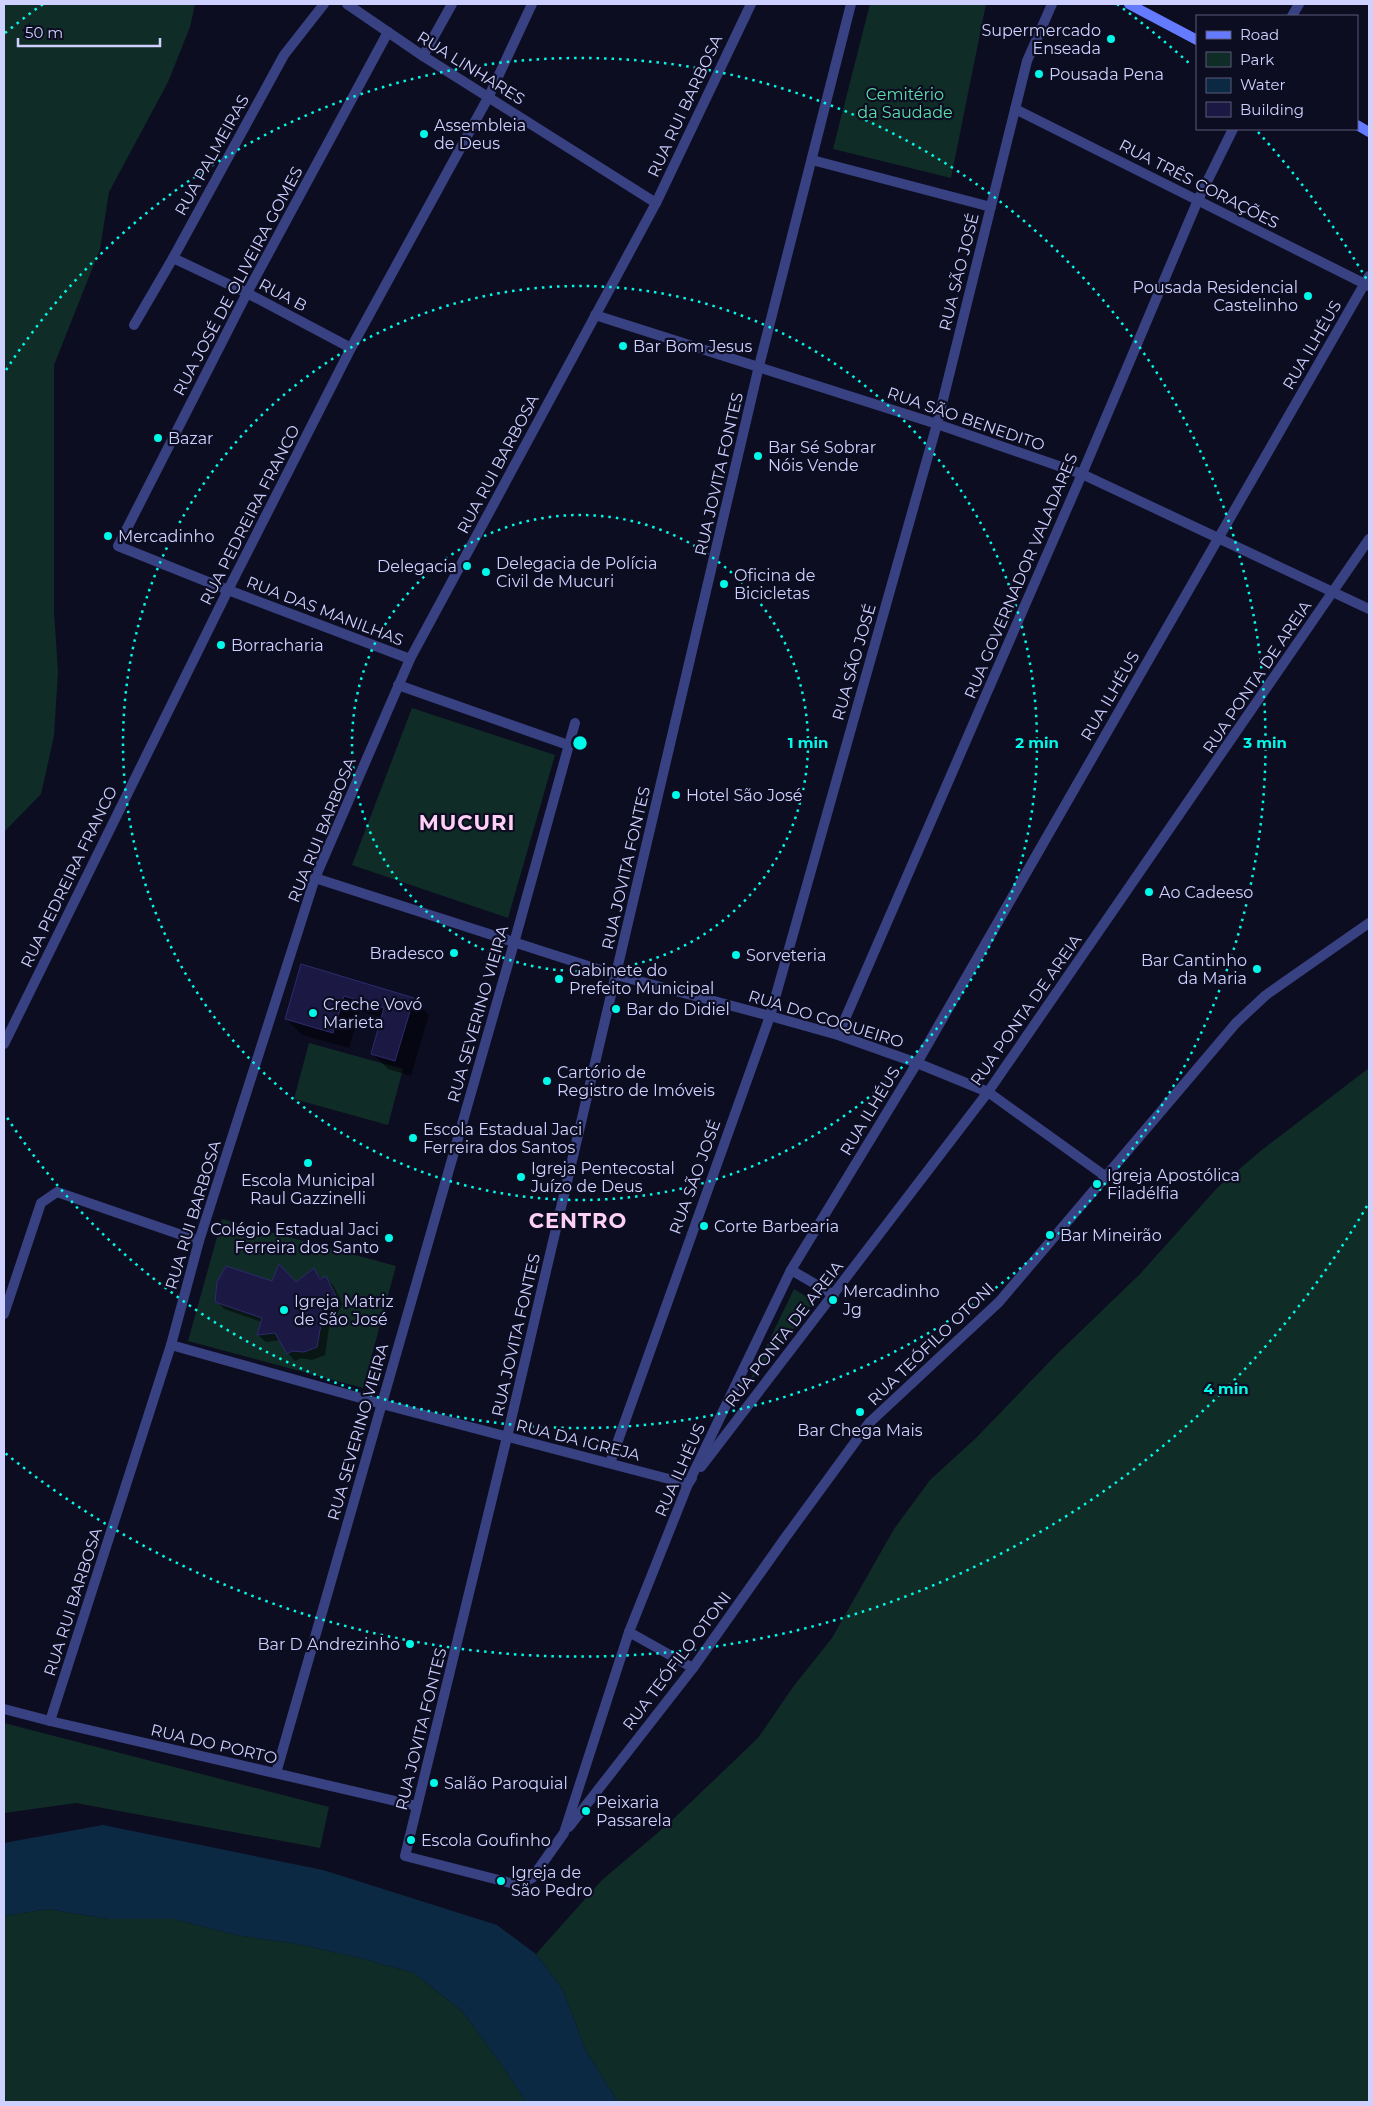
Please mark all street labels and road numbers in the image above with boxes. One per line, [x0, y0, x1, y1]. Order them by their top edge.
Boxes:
street label: RUA LINHARES [414, 27, 529, 109]
street label: RUA RUI BARBOSA [644, 31, 727, 180]
street label: RUA PALMEIRAS [171, 91, 253, 219]
street label: RUA TRÊS CORAÇÕES [1116, 135, 1282, 233]
street label: RUA JOSÉ DE OLIVEIRA GOMES [169, 163, 307, 399]
street label: RUA SÃO JOSÉ [935, 211, 983, 333]
street label: RUA B [256, 274, 310, 316]
street label: RUA ILHÉUS [1279, 297, 1345, 393]
street label: RUA SÃO BENEDITO [885, 383, 1047, 455]
street label: RUA JOVITA FONTES [691, 390, 747, 557]
street label: RUA RUI BARBOSA [453, 391, 543, 537]
street label: RUA PEDREIRA FRANCO [196, 422, 304, 608]
street label: RUA GOVERNADOR VALADARES [961, 450, 1082, 702]
street label: RUA DAS MANILHAS [244, 572, 406, 650]
street label: RUA PONTA DE AREIA [1199, 597, 1316, 757]
street label: RUA SÃO JOSÉ [828, 602, 880, 722]
street label: RUA ILHÉUS [1077, 648, 1143, 744]
street label: RUA RUI BARBOSA [284, 754, 360, 905]
street label: RUA PEDREIRA FRANCO [17, 783, 121, 971]
street label: RUA JOVITA FONTES [598, 784, 654, 951]
street label: RUA SEVERINO VIEIRA [444, 923, 513, 1105]
street label: RUA PONTA DE AREIA [967, 930, 1086, 1089]
street label: RUA DO COQUEIRO [746, 986, 906, 1052]
street label: RUA ILHÉUS [836, 1063, 904, 1159]
street label: RUA SÃO JOSÉ [665, 1117, 725, 1237]
street label: RUA RUI BARBOSA [161, 1138, 225, 1292]
street label: RUA JOVITA FONTES [488, 1251, 544, 1418]
street label: RUA PONTA DE AREIA [721, 1257, 847, 1411]
street label: RUA TEÓFILO OTONI [864, 1279, 998, 1409]
street label: RUA SEVERINO VIEIRA [324, 1341, 393, 1523]
street label: RUA DA IGREJA [514, 1415, 642, 1465]
street label: RUA ILHÉUS [651, 1420, 709, 1520]
street label: RUA RUI BARBOSA [40, 1525, 106, 1679]
street label: RUA TEÓFILO OTONI [619, 1588, 735, 1734]
street label: RUA JOVITA FONTES [392, 1646, 450, 1812]
street label: RUA DO PORTO [149, 1720, 279, 1768]

